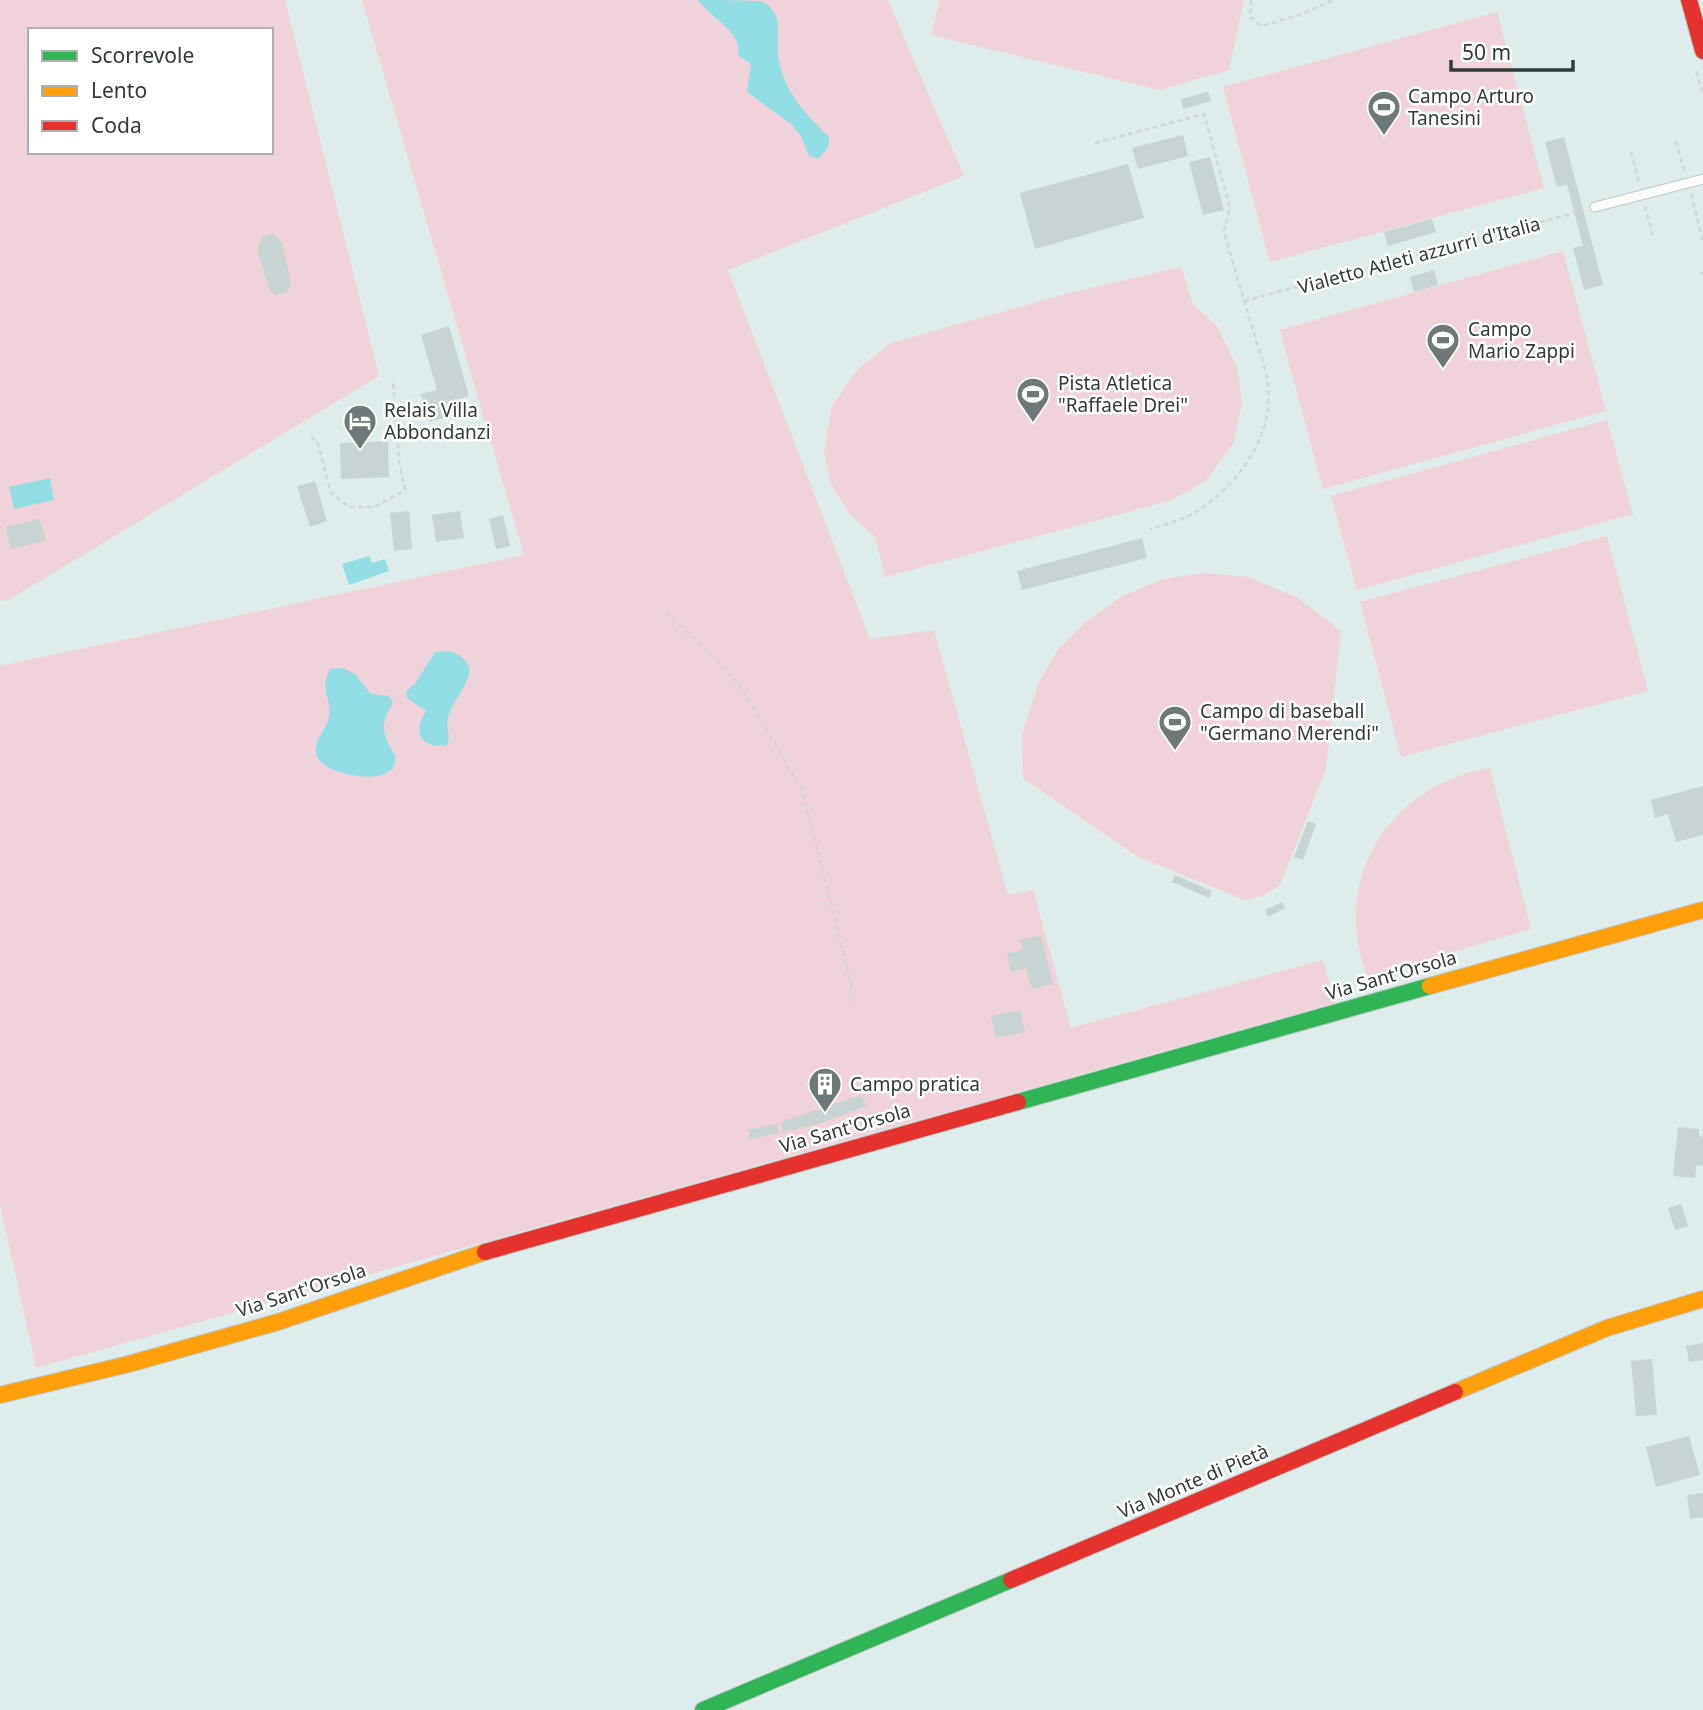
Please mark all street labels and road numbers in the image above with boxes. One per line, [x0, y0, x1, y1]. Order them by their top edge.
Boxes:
street label: Vialetto Atleti azzurri d'Italia [1295, 210, 1543, 300]
street label: Via Sant'Orsola [1322, 944, 1460, 1006]
street label: Via Sant'Orsola [776, 1097, 914, 1159]
street label: Via Sant'Orsola [233, 1257, 369, 1323]
street label: Via Monte di Pietà [1114, 1438, 1272, 1524]

